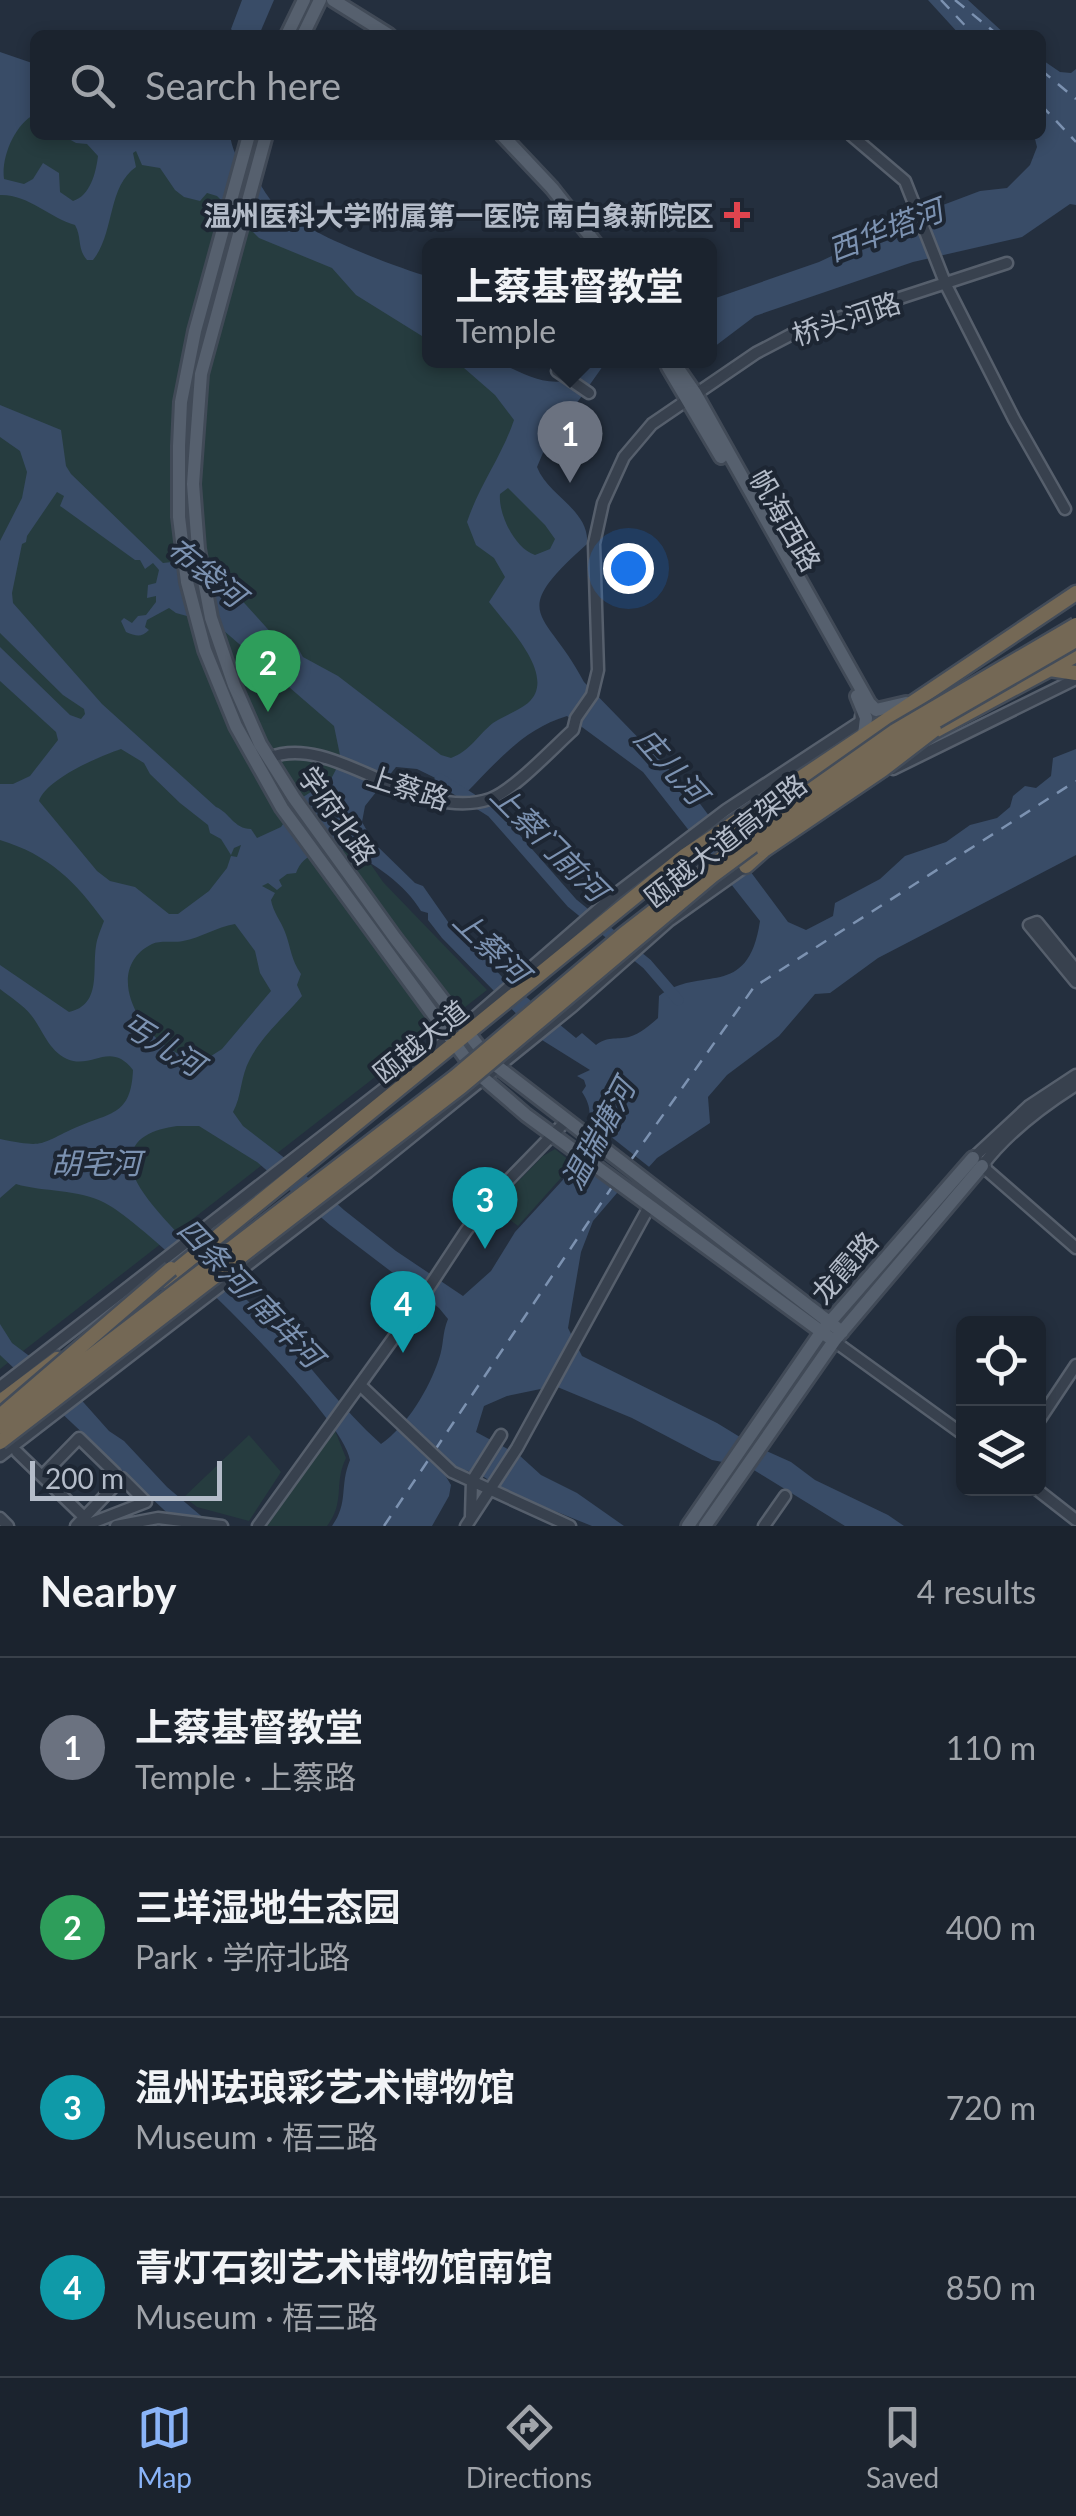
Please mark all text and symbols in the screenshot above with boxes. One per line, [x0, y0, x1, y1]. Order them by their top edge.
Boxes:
search box [30, 30, 1046, 140]
icon: search [65, 58, 120, 113]
text: Search here [145, 62, 341, 108]
water label: 西华塔河 [823, 189, 952, 267]
place label: 温州医科大学附属第一医院 南白象新院区 [203, 198, 714, 232]
marker: 温州医科大学附属第一医院 南白象新院区 [724, 202, 750, 228]
popup [422, 238, 717, 368]
text: 上蔡基督教堂 [455, 262, 684, 308]
street label: 桥头河路 [787, 285, 905, 351]
text: Temple [455, 311, 556, 350]
pin: 1 [538, 400, 602, 483]
street label: 帆海西路 [743, 463, 829, 577]
water label: 布袋河 [161, 529, 257, 616]
your location [603, 543, 654, 594]
pin: 2 [236, 630, 300, 712]
water label: 庄儿河 [629, 720, 719, 814]
street label: 上蔡路 [363, 758, 453, 816]
street label: 学府北路 [292, 759, 384, 871]
street label: 瓯越大道高架路 [637, 766, 813, 914]
water label: 上蔡门前河 [484, 776, 619, 911]
water label: 上蔡河 [447, 902, 540, 994]
street label: 瓯越大道 [366, 993, 474, 1089]
water label: 丐儿河 [115, 1004, 215, 1085]
water label: 温瑞塘河 [553, 1068, 643, 1195]
water label: 胡宅河 [51, 1144, 146, 1180]
pin: 3 [452, 1166, 518, 1249]
water label: 四条河/南垟河 [171, 1210, 334, 1377]
street label: 龙霞路 [804, 1224, 884, 1310]
pin: 4 [370, 1270, 436, 1353]
map controls [956, 1316, 1046, 1496]
button: locate [956, 1316, 1046, 1406]
button: layers [956, 1406, 1046, 1496]
scale bar [30, 1456, 222, 1500]
text: 200 m [45, 1461, 124, 1495]
text: Nearby [40, 1566, 177, 1616]
text: 4 results [917, 1572, 1036, 1611]
text: 上蔡基督教堂 [135, 1703, 363, 1749]
text: 1 [63, 1728, 82, 1767]
text: 110 m [946, 1728, 1036, 1767]
text: Temple · 上蔡路 [135, 1757, 356, 1796]
text: 三垟湿地生态园 [135, 1883, 401, 1929]
text: 2 [63, 1908, 82, 1947]
text: 400 m [946, 1908, 1036, 1947]
text: Park · 学府北路 [135, 1937, 350, 1976]
text: 温州珐琅彩艺术博物馆 [135, 2063, 515, 2109]
text: 3 [63, 2088, 82, 2127]
text: 720 m [946, 2088, 1036, 2127]
text: Museum · 梧三路 [135, 2117, 378, 2156]
text: 青灯石刻艺术博物馆南馆 [135, 2243, 553, 2289]
text: 4 [63, 2268, 82, 2307]
text: 850 m [946, 2268, 1036, 2307]
text: Museum · 梧三路 [135, 2297, 378, 2336]
tab: Map [137, 2400, 192, 2494]
tab: Directions [466, 2400, 592, 2494]
tab: Saved [866, 2400, 939, 2494]

